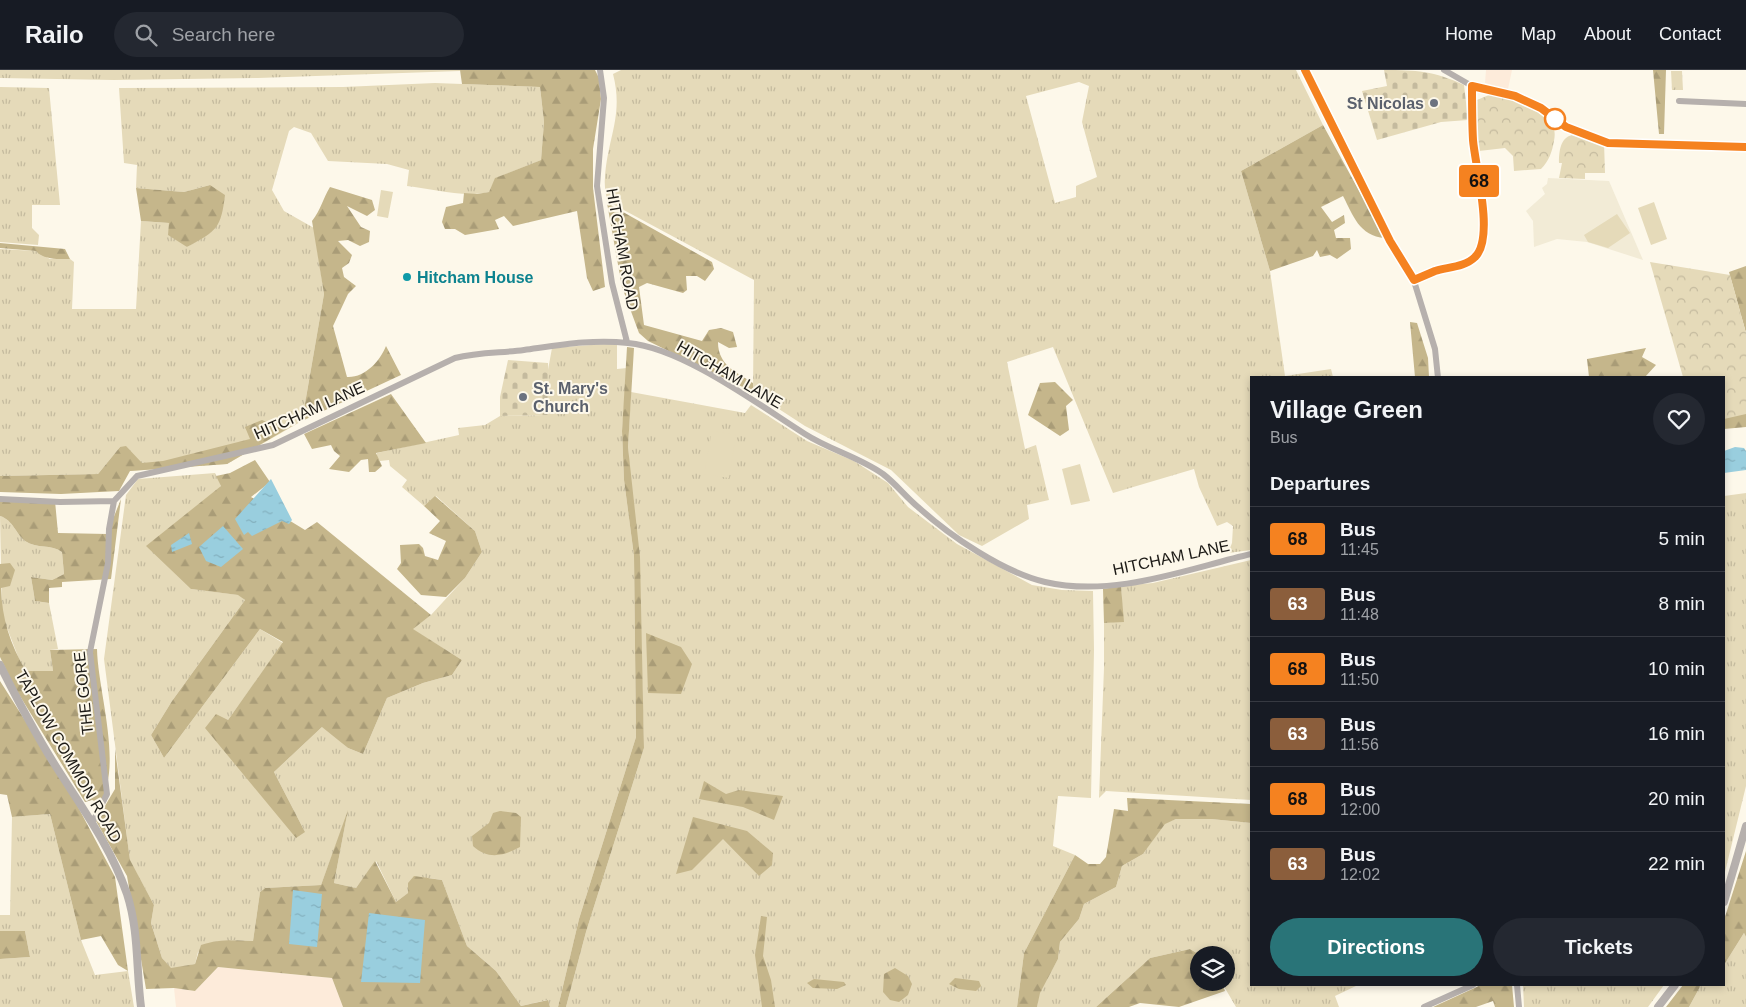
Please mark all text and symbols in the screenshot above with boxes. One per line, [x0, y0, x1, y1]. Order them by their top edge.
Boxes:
search box [114, 12, 464, 57]
text: Railo [25, 21, 84, 48]
icon: search [132, 21, 160, 49]
text: Search here [172, 24, 275, 45]
text: Home [1445, 24, 1493, 44]
text: Map [1521, 24, 1556, 44]
text: About [1584, 24, 1631, 44]
text: Contact [1659, 24, 1721, 44]
place label: St Nicolas [1347, 95, 1424, 112]
marker: St Nicolas [1428, 97, 1440, 109]
unlabelled marker [1544, 108, 1566, 130]
line badge: 68 [1456, 165, 1502, 197]
text: 68 [1469, 171, 1489, 191]
street label: HITCHAM ROAD [603, 187, 642, 311]
place label: Hitcham House [417, 269, 534, 286]
marker: Hitcham House [401, 271, 413, 283]
street label: HITCHAM LANE [674, 337, 786, 412]
street label: HITCHAM LANE [251, 378, 367, 442]
place label: St. Mary's Church [533, 380, 608, 415]
marker: St. Mary's Church [517, 391, 529, 403]
button: heart [1653, 393, 1705, 445]
text: Village Green [1270, 396, 1423, 423]
text: Bus [1270, 429, 1298, 446]
text: Departures [1270, 473, 1370, 494]
text: Bus [1340, 519, 1376, 540]
text: 5 min [1659, 528, 1705, 549]
text: 68 [1287, 529, 1308, 549]
street label: HITCHAM LANE [1111, 537, 1231, 578]
text: 11:45 [1340, 541, 1379, 558]
text: Bus [1340, 584, 1376, 605]
text: 8 min [1659, 593, 1705, 614]
text: 63 [1287, 594, 1308, 614]
text: 11:48 [1340, 606, 1379, 623]
text: Bus [1340, 649, 1376, 670]
street label: THE GORE [71, 651, 96, 735]
text: 10 min [1648, 658, 1705, 679]
text: 68 [1287, 659, 1308, 679]
street label: TAPLOW COMMON ROAD [12, 667, 125, 845]
text: 11:50 [1340, 671, 1379, 688]
text: Bus [1340, 714, 1376, 735]
text: 16 min [1648, 723, 1705, 744]
text: 63 [1287, 724, 1308, 744]
text: 11:56 [1340, 736, 1379, 753]
text: Bus [1340, 779, 1376, 800]
text: 20 min [1648, 788, 1705, 809]
text: 68 [1287, 789, 1308, 809]
text: 12:00 [1340, 801, 1380, 818]
text: Bus [1340, 844, 1376, 865]
text: 22 min [1648, 853, 1705, 874]
text: 63 [1287, 854, 1308, 874]
text: 12:02 [1340, 866, 1380, 883]
button: Directions [1270, 918, 1483, 976]
button: Tickets [1493, 918, 1705, 976]
map controls [1190, 946, 1235, 991]
button: layers [1190, 946, 1235, 991]

